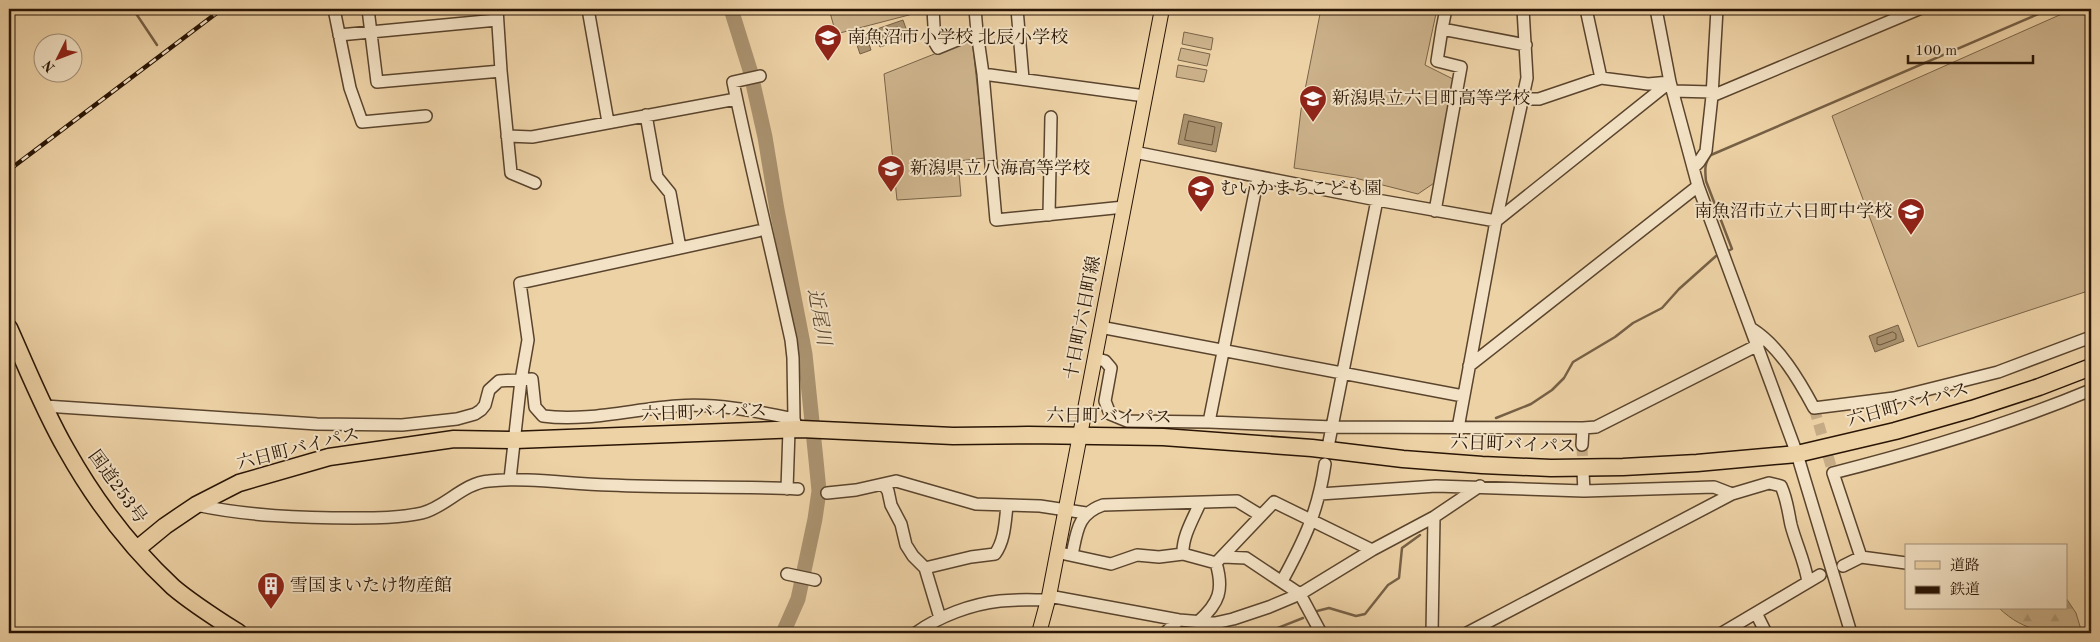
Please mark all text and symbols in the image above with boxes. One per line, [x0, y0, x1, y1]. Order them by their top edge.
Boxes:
school or university icon: 南魚沼市小学校 北辰小学校 [813, 23, 843, 62]
place label: 南魚沼市小学校 北辰小学校 [847, 27, 1068, 47]
north arrow [32, 32, 82, 82]
scale bar [1908, 32, 2032, 64]
text: 100 m [1915, 44, 1957, 59]
text: N [40, 57, 58, 75]
school or university icon: 新潟県立六日町高等学校 [1298, 84, 1328, 123]
place label: 新潟県立六日町高等学校 [1332, 88, 1530, 108]
school or university icon: 新潟県立八海高等学校 [876, 154, 906, 193]
place label: 新潟県立八海高等学校 [910, 158, 1090, 178]
school or university icon: むいかまちこども園 [1186, 174, 1216, 213]
place label: むいかまちこども園 [1220, 179, 1382, 198]
school or university icon: 南魚沼市立六日町中学校 [1896, 197, 1926, 236]
place label: 南魚沼市立六日町中学校 [1694, 201, 1892, 221]
street label: 十日町六日町線 [1060, 254, 1104, 382]
water label: 近尾川 [804, 287, 835, 349]
street label: 六日町バイパス [1845, 379, 1971, 430]
street label: 六日町バイパス [641, 401, 767, 424]
street label: 六日町バイパス [1046, 406, 1172, 427]
street label: 六日町バイパス [235, 424, 361, 473]
street label: 六日町バイパス [1450, 433, 1576, 456]
street label: 国道253号 [85, 446, 151, 527]
legend [1905, 544, 2068, 610]
text: 道路 [1950, 557, 1980, 574]
building icon: 雪国まいたけ物産館 [256, 571, 286, 610]
place label: 雪国まいたけ物産館 [290, 575, 452, 595]
text: 鉄道 [1950, 581, 1980, 598]

